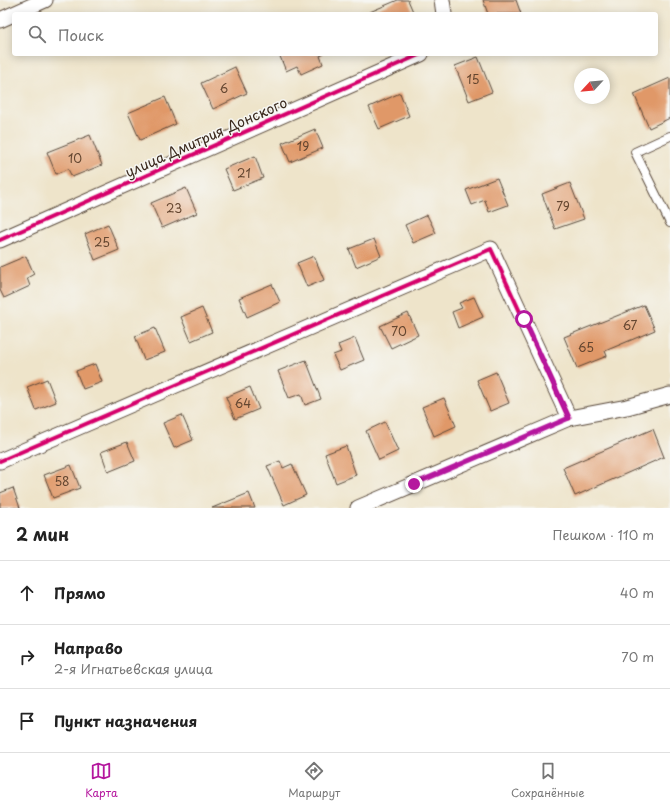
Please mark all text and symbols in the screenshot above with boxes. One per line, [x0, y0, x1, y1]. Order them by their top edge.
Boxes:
search box [12, 12, 658, 56]
icon: search [26, 23, 48, 45]
text: Поиск [58, 23, 104, 46]
north arrow [574, 68, 610, 104]
house number: 15 [466, 70, 480, 88]
house number: 6 [220, 79, 228, 97]
street label: улица Дмитрия Донского [122, 92, 290, 182]
house number: 19 [297, 137, 309, 155]
house number: 10 [68, 149, 82, 167]
house number: 21 [237, 164, 251, 182]
house number: 79 [556, 197, 570, 215]
house number: 23 [166, 199, 182, 217]
house number: 25 [94, 233, 110, 251]
route start [515, 310, 533, 328]
house number: 67 [623, 316, 638, 334]
house number: 70 [391, 322, 407, 340]
house number: 65 [578, 338, 594, 356]
house number: 64 [235, 394, 251, 412]
house number: 58 [54, 472, 70, 490]
route end [405, 475, 423, 493]
text: 2 мин [16, 521, 69, 547]
text: Пешком · 110 m [552, 525, 654, 544]
text: Прямо [54, 581, 105, 604]
icon: ahead [16, 582, 38, 604]
text: 40 m [620, 583, 654, 602]
text: Направо [54, 636, 123, 659]
icon: right [16, 646, 38, 668]
text: 70 m [621, 647, 654, 666]
text: 2-я Игнатьевская улица [54, 659, 213, 678]
text: Пункт назначения [54, 709, 197, 732]
icon: arrive [16, 710, 38, 732]
tab: Карта [85, 760, 118, 801]
tab: Маршрут [288, 760, 340, 801]
tab: Сохранённые [511, 760, 585, 801]

